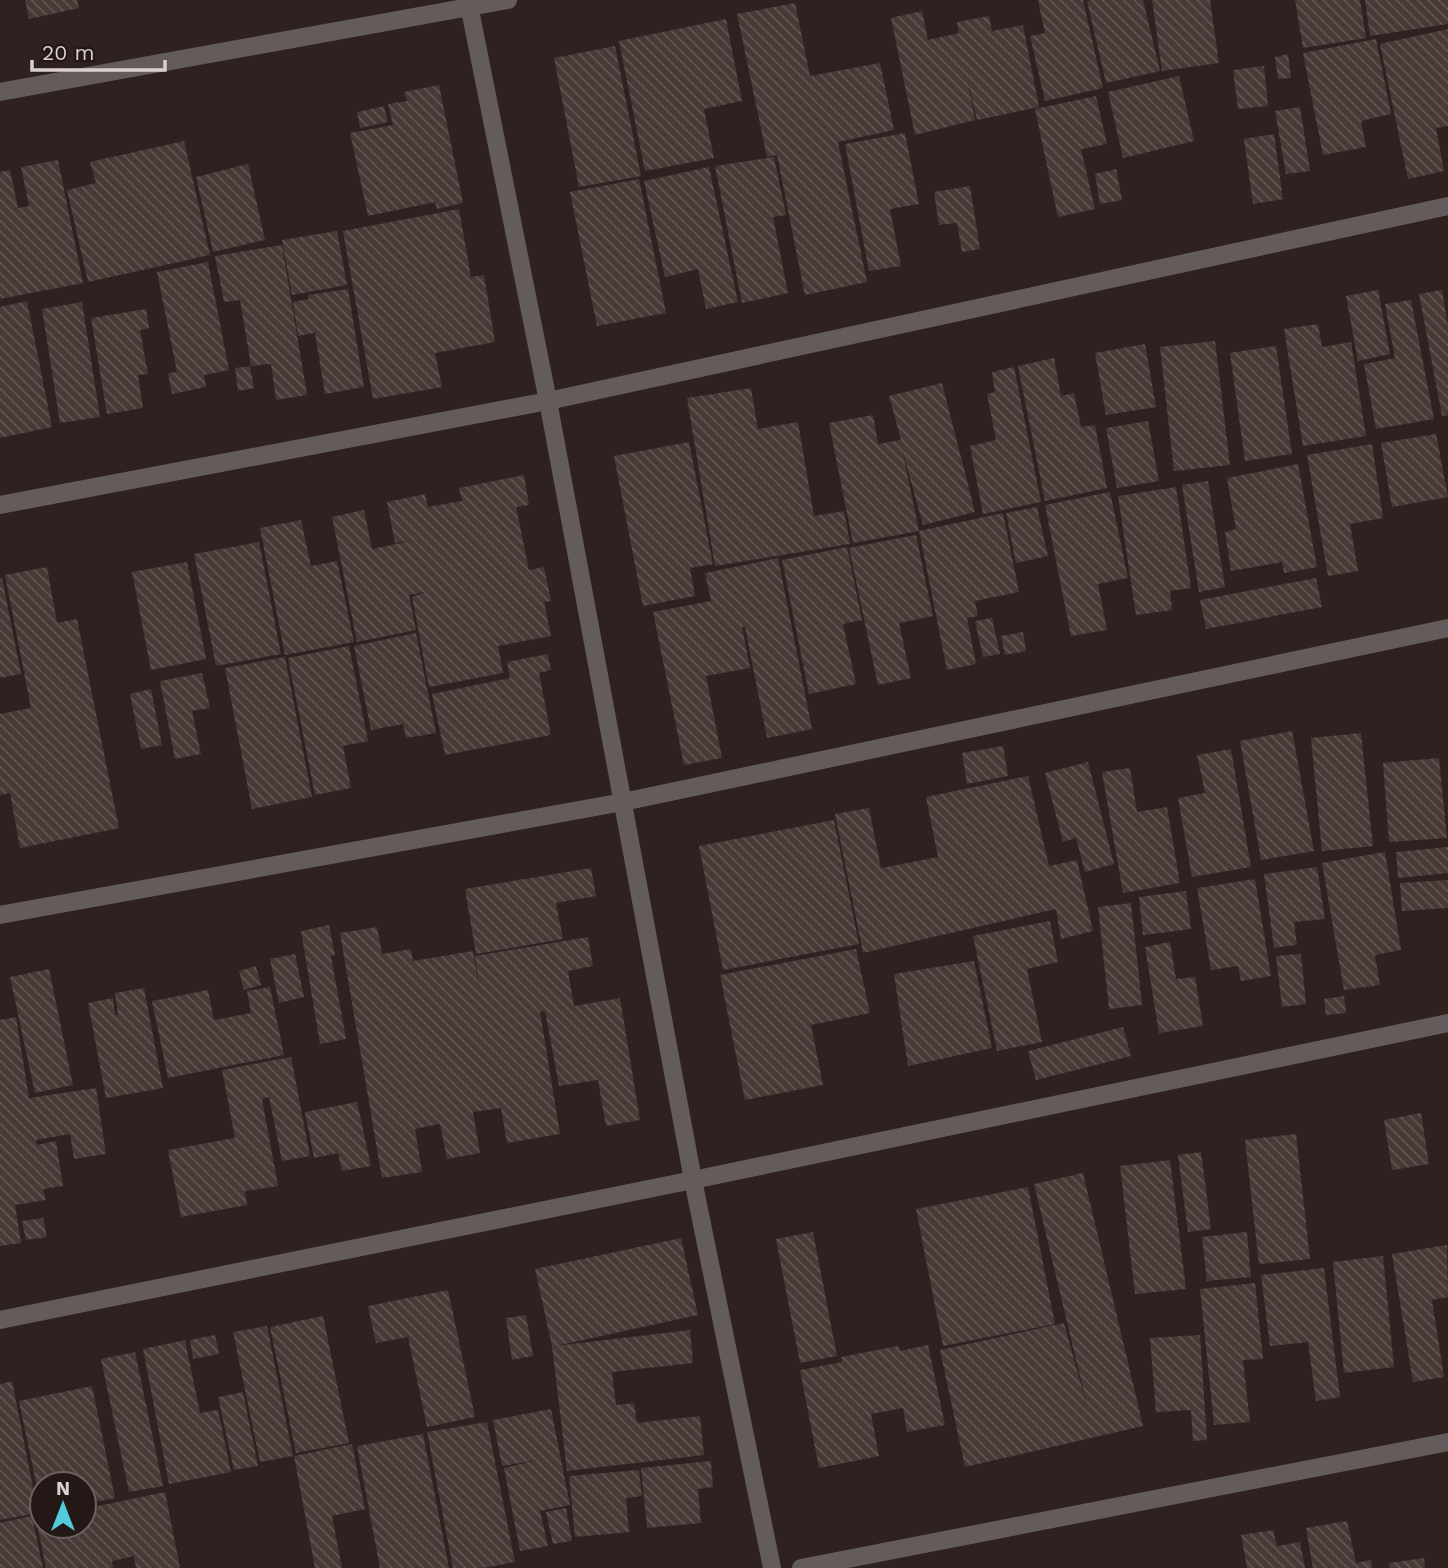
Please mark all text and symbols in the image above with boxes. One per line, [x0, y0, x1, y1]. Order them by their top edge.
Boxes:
scale bar [32, 28, 164, 72]
text: 20 m [42, 40, 94, 65]
north arrow [28, 1470, 98, 1540]
text: N [56, 1477, 70, 1500]

